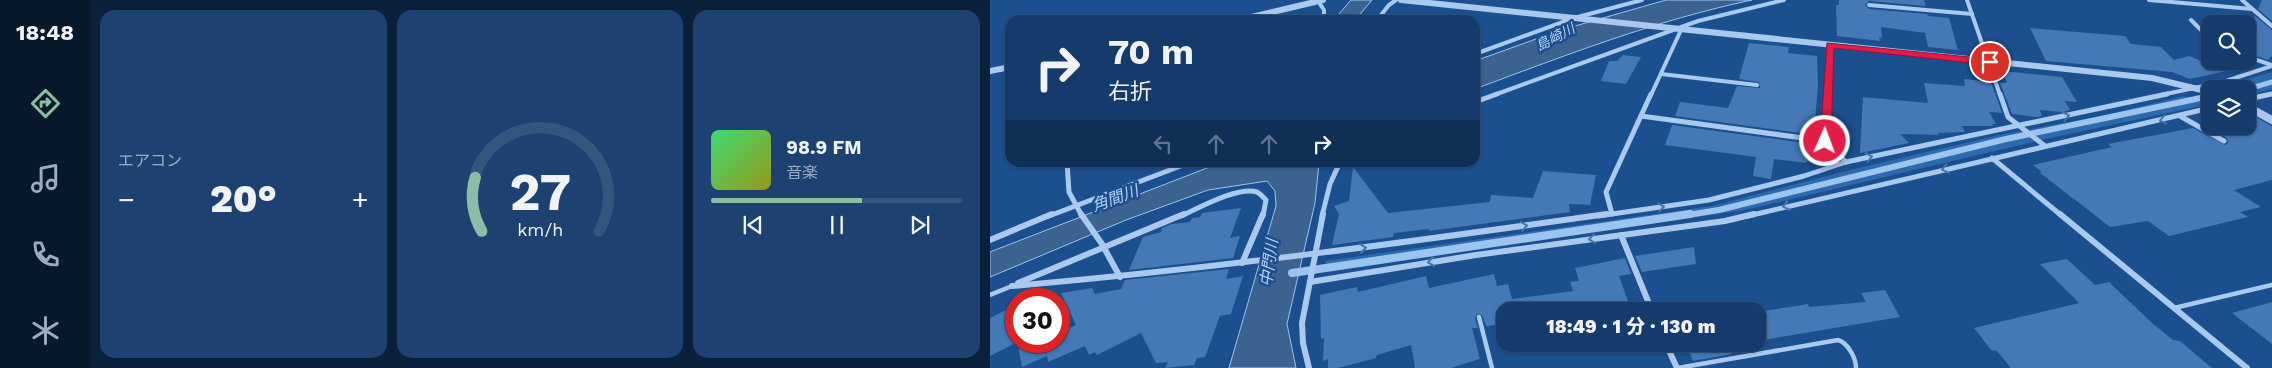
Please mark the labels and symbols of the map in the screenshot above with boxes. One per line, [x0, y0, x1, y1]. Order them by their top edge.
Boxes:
water label: 島崎川 [1533, 19, 1579, 54]
pin [1969, 41, 2011, 83]
one-way arrow [2061, 111, 2070, 122]
position arrow [1798, 114, 1850, 166]
one-way arrow [2158, 114, 2167, 125]
one-way arrow [1865, 152, 1874, 163]
one-way arrow [1940, 163, 1949, 174]
water label: 角間川 [1089, 180, 1143, 215]
one-way arrow [1782, 200, 1791, 211]
one-way arrow [1656, 202, 1665, 212]
one-way arrow [1521, 221, 1529, 232]
one-way arrow [1587, 233, 1595, 244]
water label: 中門川 [1256, 236, 1282, 288]
one-way arrow [1360, 243, 1368, 254]
one-way arrow [1427, 257, 1435, 267]
speed limit sign: 30 [1005, 288, 1070, 353]

